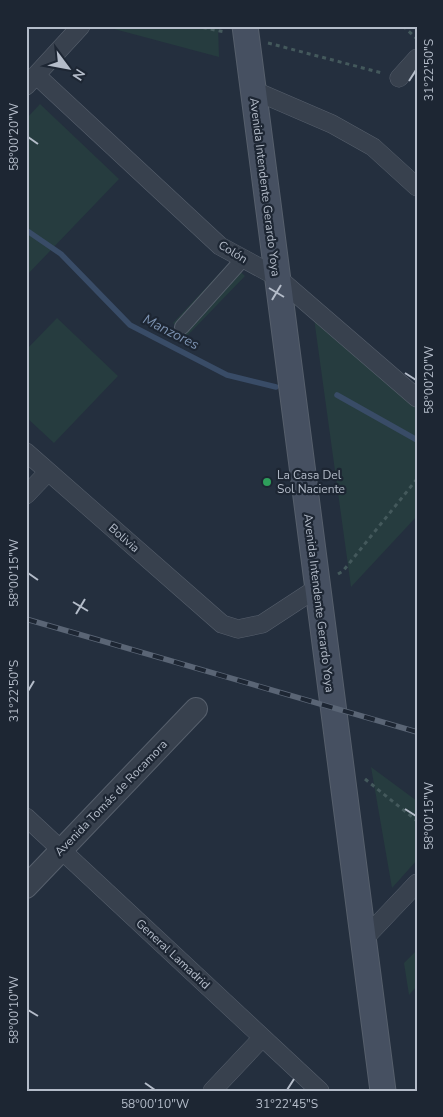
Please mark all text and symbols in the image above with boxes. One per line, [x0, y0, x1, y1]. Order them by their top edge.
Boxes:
text: 31°22'50"S [421, 39, 437, 101]
north arrow [42, 42, 92, 92]
text: N [68, 65, 89, 84]
street label: Avenida Intendente Gerardo Yoya [246, 97, 284, 277]
text: 58°00'20"W [6, 103, 22, 171]
street label: Colón [215, 237, 251, 267]
water label: Manzores [140, 310, 203, 354]
text: 58°00'20"W [421, 346, 437, 414]
place label: La Casa Del Sol Naciente [277, 467, 345, 497]
marker: La Casa Del Sol Naciente [261, 476, 273, 488]
street label: Avenida Intendente Gerardo Yoya [300, 513, 338, 693]
street label: Bolivia [105, 520, 143, 556]
text: 58°00'15"W [6, 539, 22, 607]
text: 31°22'50"S [6, 660, 22, 722]
street label: Avenida Tomás de Rocamora [51, 736, 171, 860]
text: 58°00'15"W [421, 782, 437, 850]
street label: General Lamadrid [132, 915, 214, 993]
text: 58°00'10"W [6, 976, 22, 1044]
text: 58°00'10"W [121, 1096, 189, 1112]
text: 31°22'45"S [256, 1096, 318, 1112]

